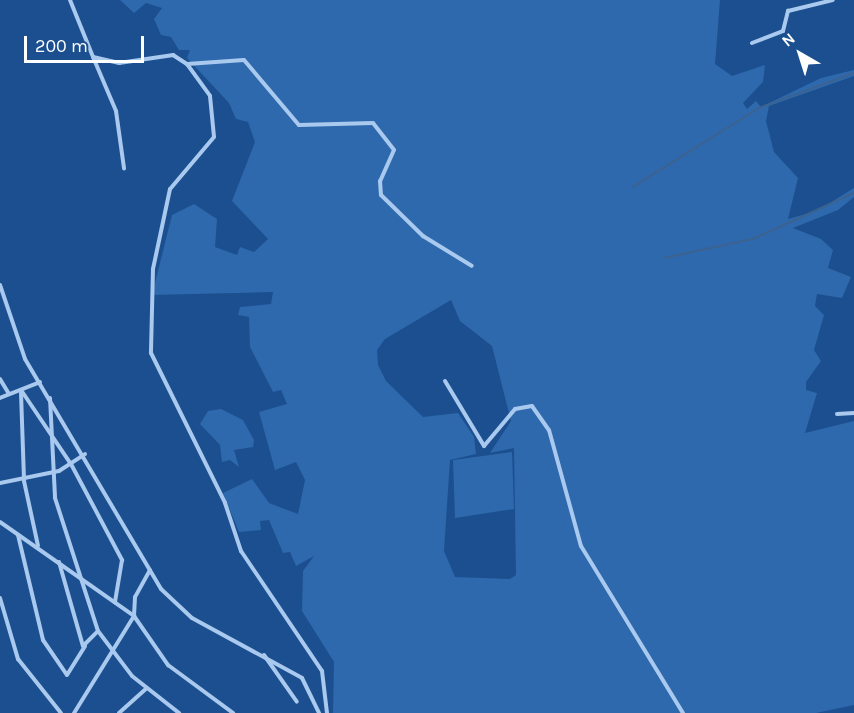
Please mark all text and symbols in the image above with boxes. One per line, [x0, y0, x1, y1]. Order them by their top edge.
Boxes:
scale bar [27, 24, 147, 62]
north arrow [770, 24, 830, 84]
text: N [778, 29, 799, 51]
text: 200 m [35, 35, 88, 57]

